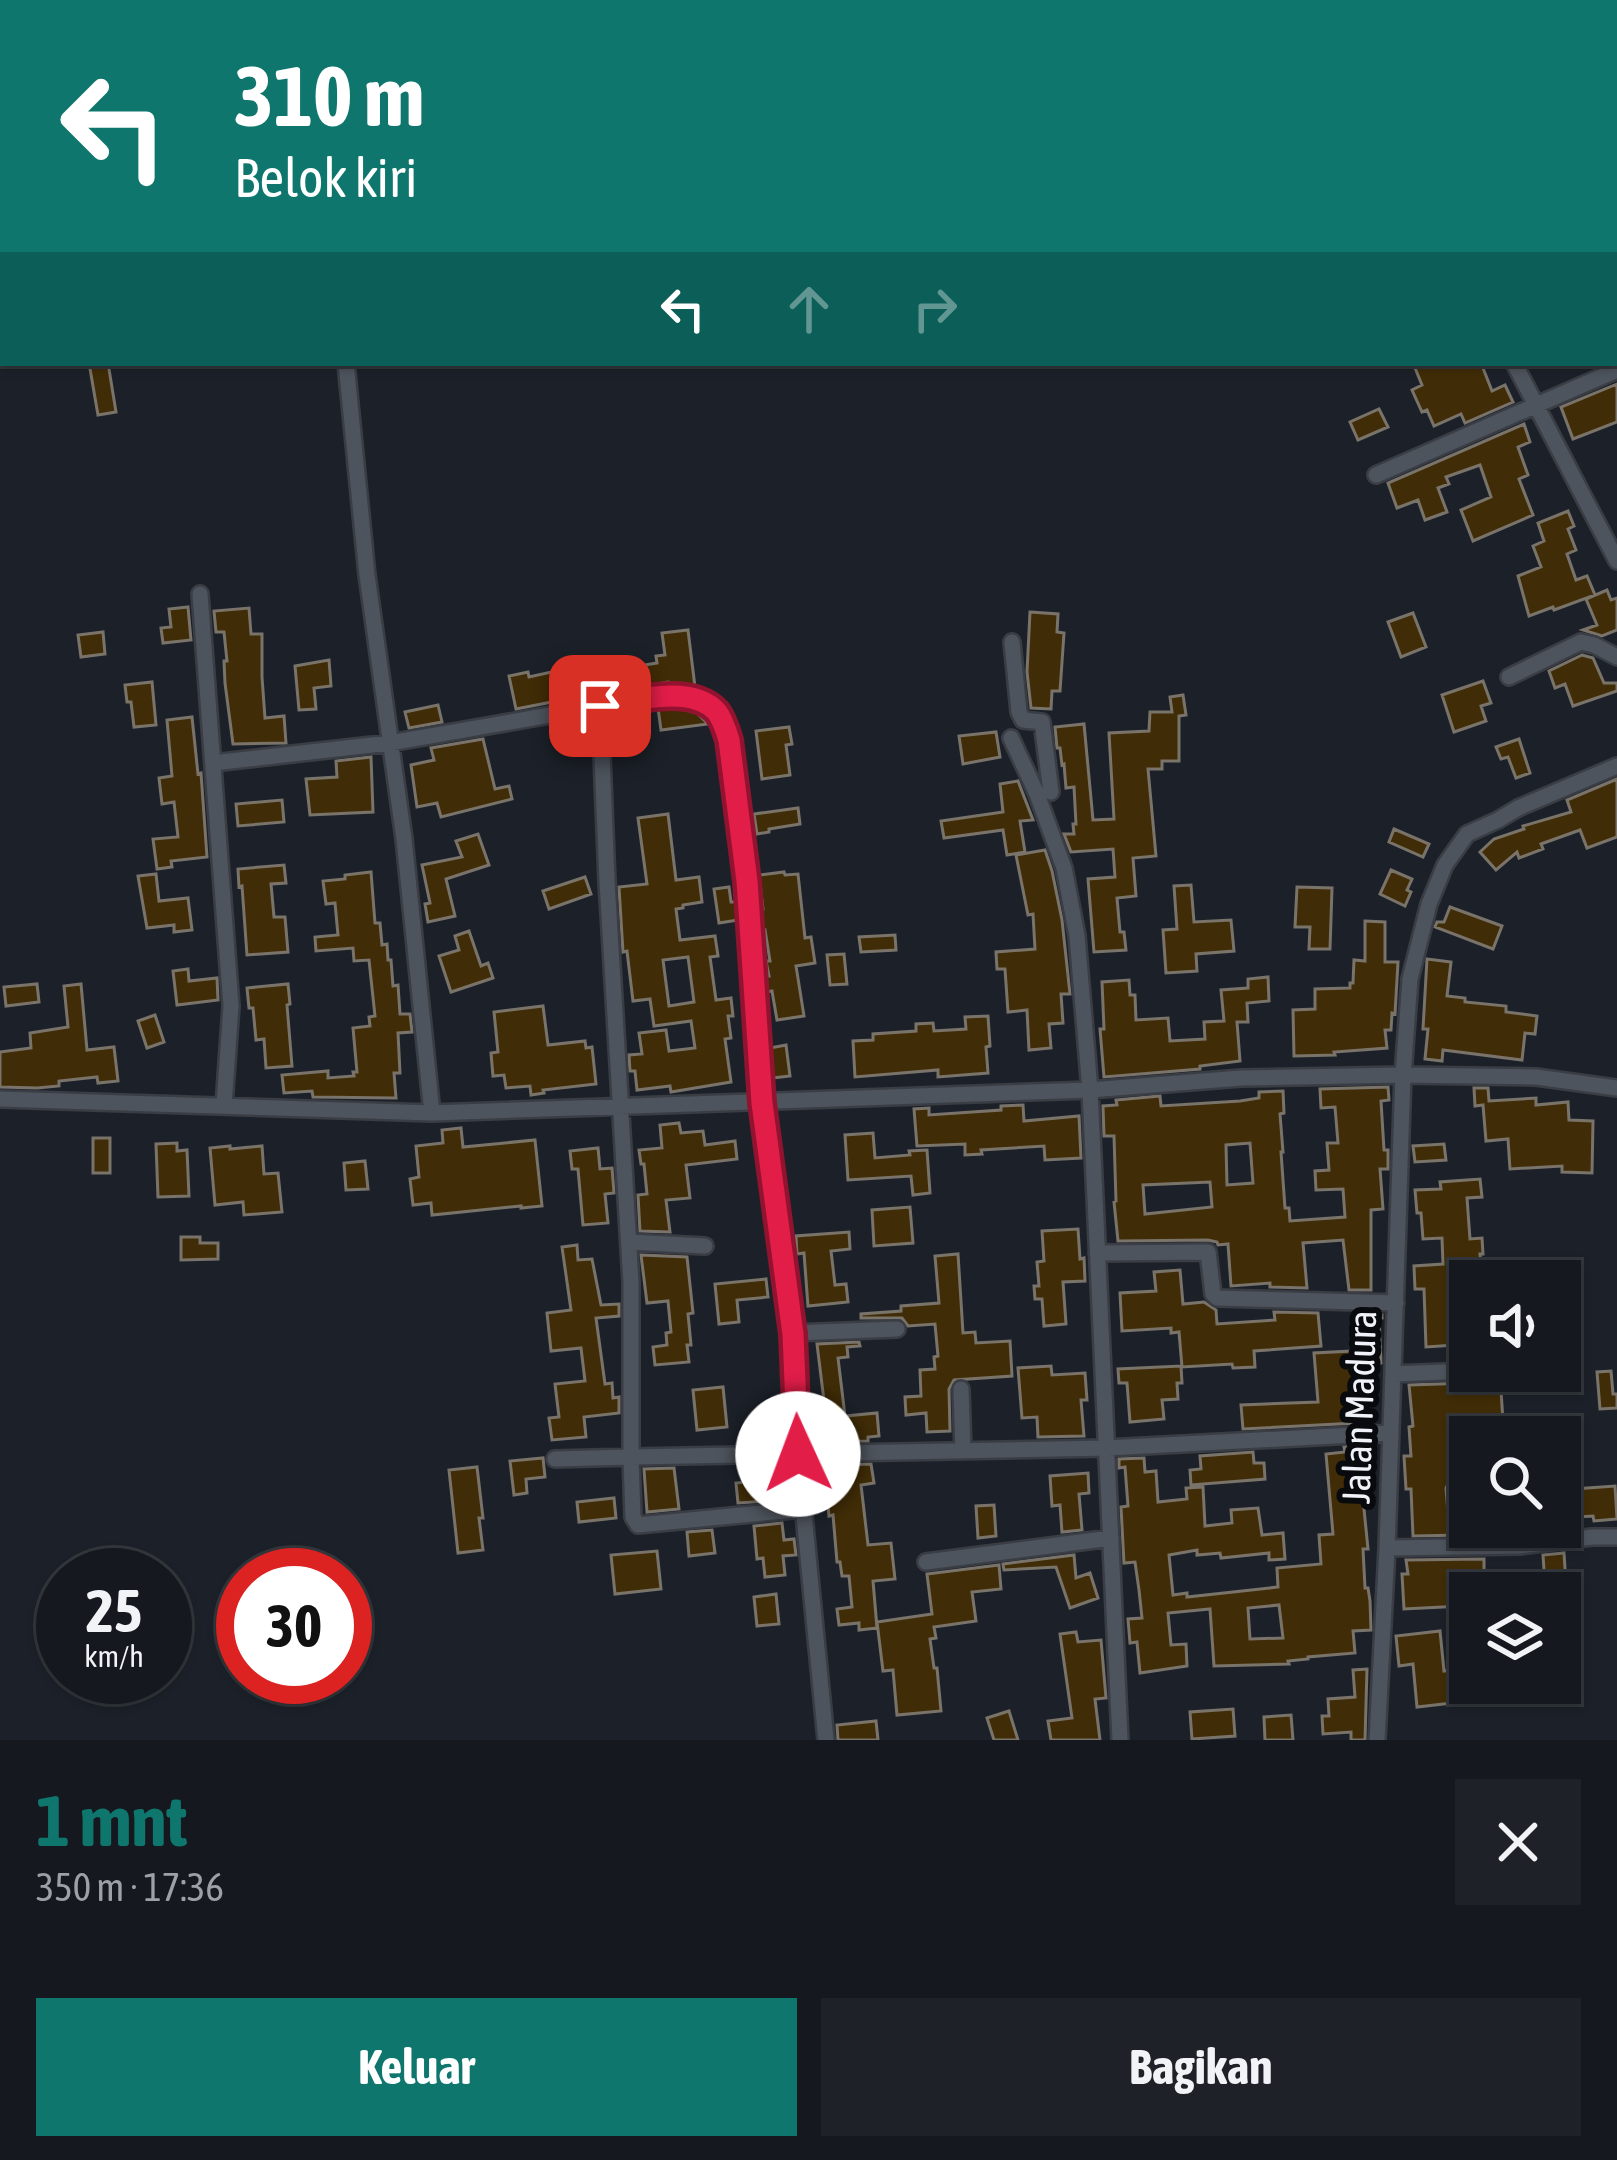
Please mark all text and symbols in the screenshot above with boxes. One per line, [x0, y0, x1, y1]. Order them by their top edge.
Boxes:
icon: left [36, 48, 192, 204]
text: 310 m [234, 48, 424, 144]
text: Belok kiri [234, 147, 417, 208]
icon: left [650, 276, 716, 342]
icon: ahead [776, 276, 842, 342]
icon: right [902, 276, 968, 342]
pin [549, 655, 651, 757]
icon: arrive [567, 673, 633, 739]
map controls [1449, 1260, 1581, 1704]
button: sound [1449, 1260, 1581, 1392]
street label: Jalan Madura [1334, 1309, 1384, 1505]
position arrow [735, 1391, 861, 1517]
button: search [1449, 1416, 1581, 1548]
speed limit sign: 30 [216, 1548, 372, 1704]
button: layers [1449, 1572, 1581, 1704]
text: 25 [86, 1576, 142, 1645]
text: km/h [84, 1639, 144, 1673]
text: 1 mnt [36, 1779, 187, 1861]
button: close [1455, 1779, 1581, 1905]
text: 350 m · 17:36 [36, 1865, 224, 1909]
button: Keluar [36, 1998, 797, 2136]
button: Bagikan [821, 1998, 1581, 2136]

